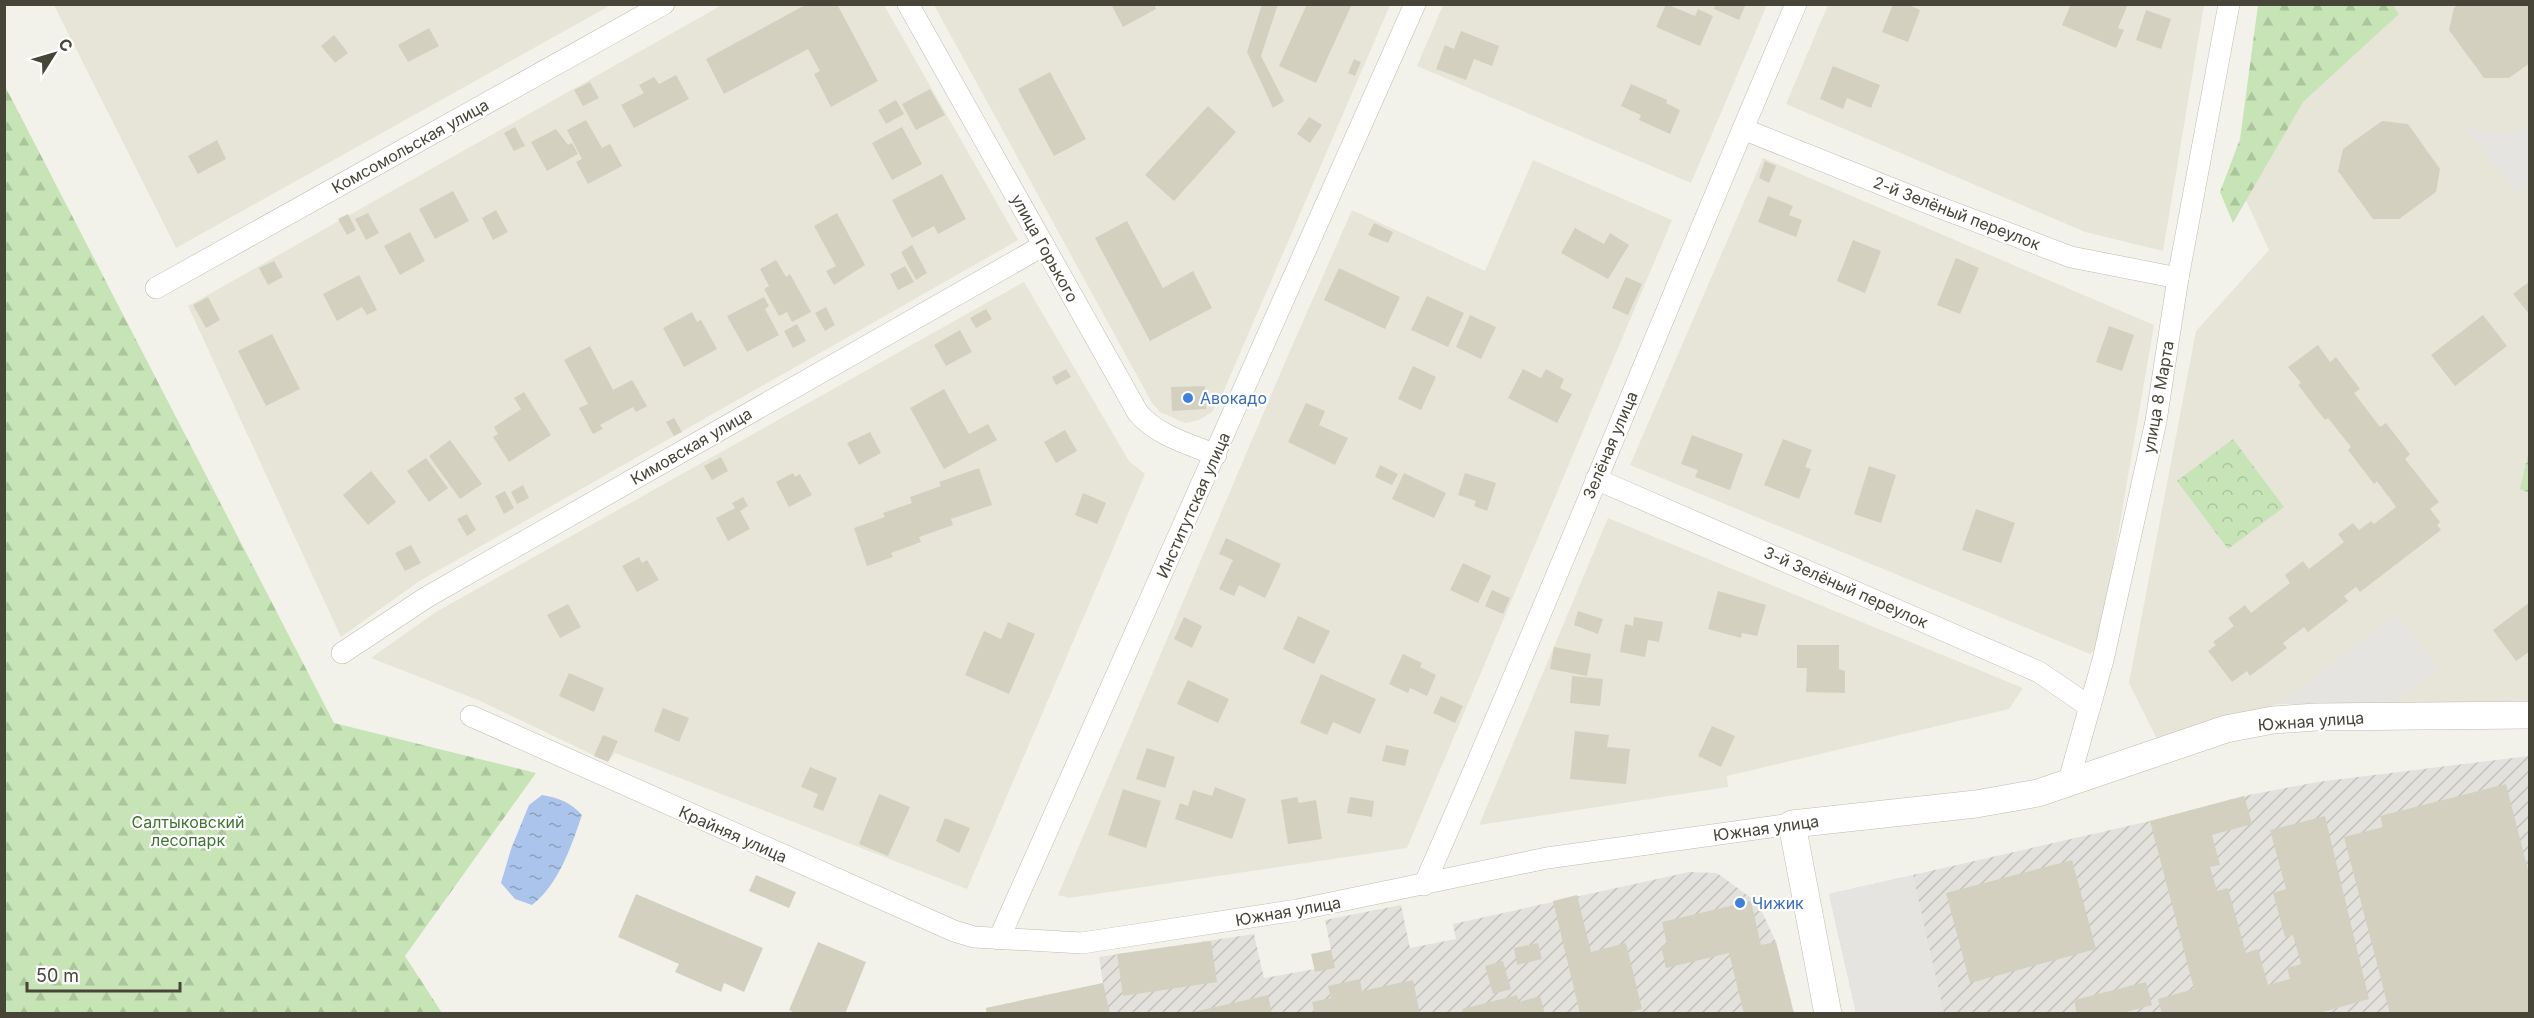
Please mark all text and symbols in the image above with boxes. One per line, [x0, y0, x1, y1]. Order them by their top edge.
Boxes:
north arrow [24, 24, 84, 84]
text: С [54, 34, 78, 56]
street label: Комсомольская улица [328, 94, 492, 198]
street label: 2-й Зелёный переулок [1871, 172, 2044, 254]
street label: улица Горького [1007, 190, 1083, 306]
street label: улица 8 Марта [2138, 339, 2178, 455]
place label: Авокадо [1200, 388, 1267, 408]
street label: Зелёная улица [1578, 388, 1642, 502]
marker: Авокадо [1181, 391, 1195, 405]
street label: Кимовская улица [627, 403, 755, 489]
street label: Институтская улица [1152, 429, 1234, 581]
street label: 3-й Зелёный переулок [1761, 542, 1931, 632]
street label: Южная улица [2257, 707, 2365, 735]
street label: Крайняя улица [676, 801, 790, 867]
street label: Южная улица [1712, 811, 1820, 845]
park label: Салтыковский лесопарк [131, 812, 245, 850]
street label: Южная улица [1234, 892, 1342, 930]
place label: Чижик [1752, 893, 1804, 913]
marker: Чижик [1733, 896, 1747, 910]
scale bar [27, 955, 180, 993]
text: 50 m [36, 965, 79, 986]

